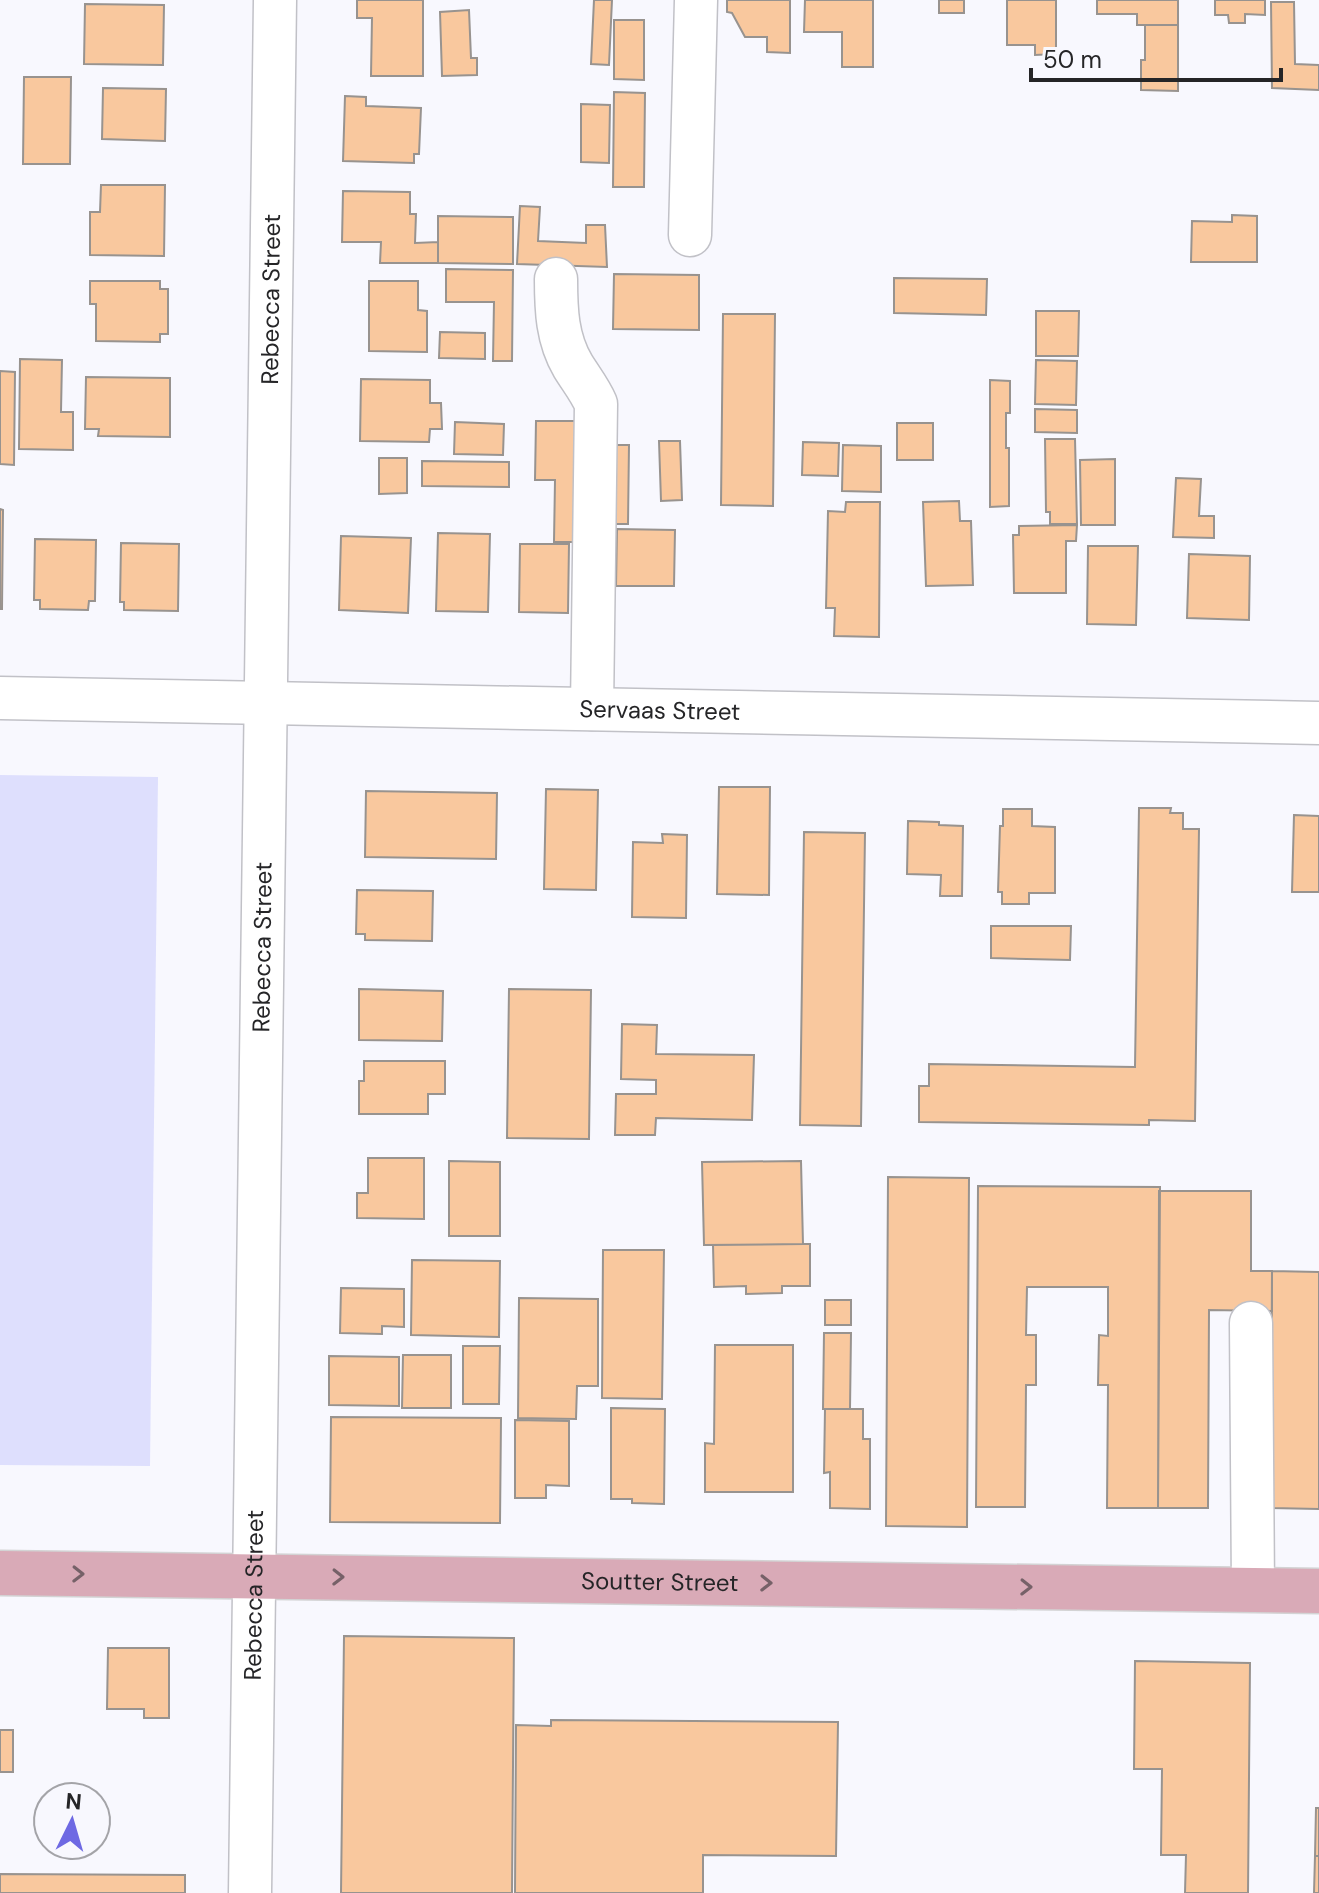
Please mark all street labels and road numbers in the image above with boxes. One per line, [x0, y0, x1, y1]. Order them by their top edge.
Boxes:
street label: Rebecca Street [254, 214, 287, 385]
street label: Servaas Street [579, 693, 741, 727]
street label: Rebecca Street [245, 861, 279, 1033]
street label: Rebecca Street [237, 1509, 270, 1681]
street label: Soutter Street [581, 1565, 739, 1598]

